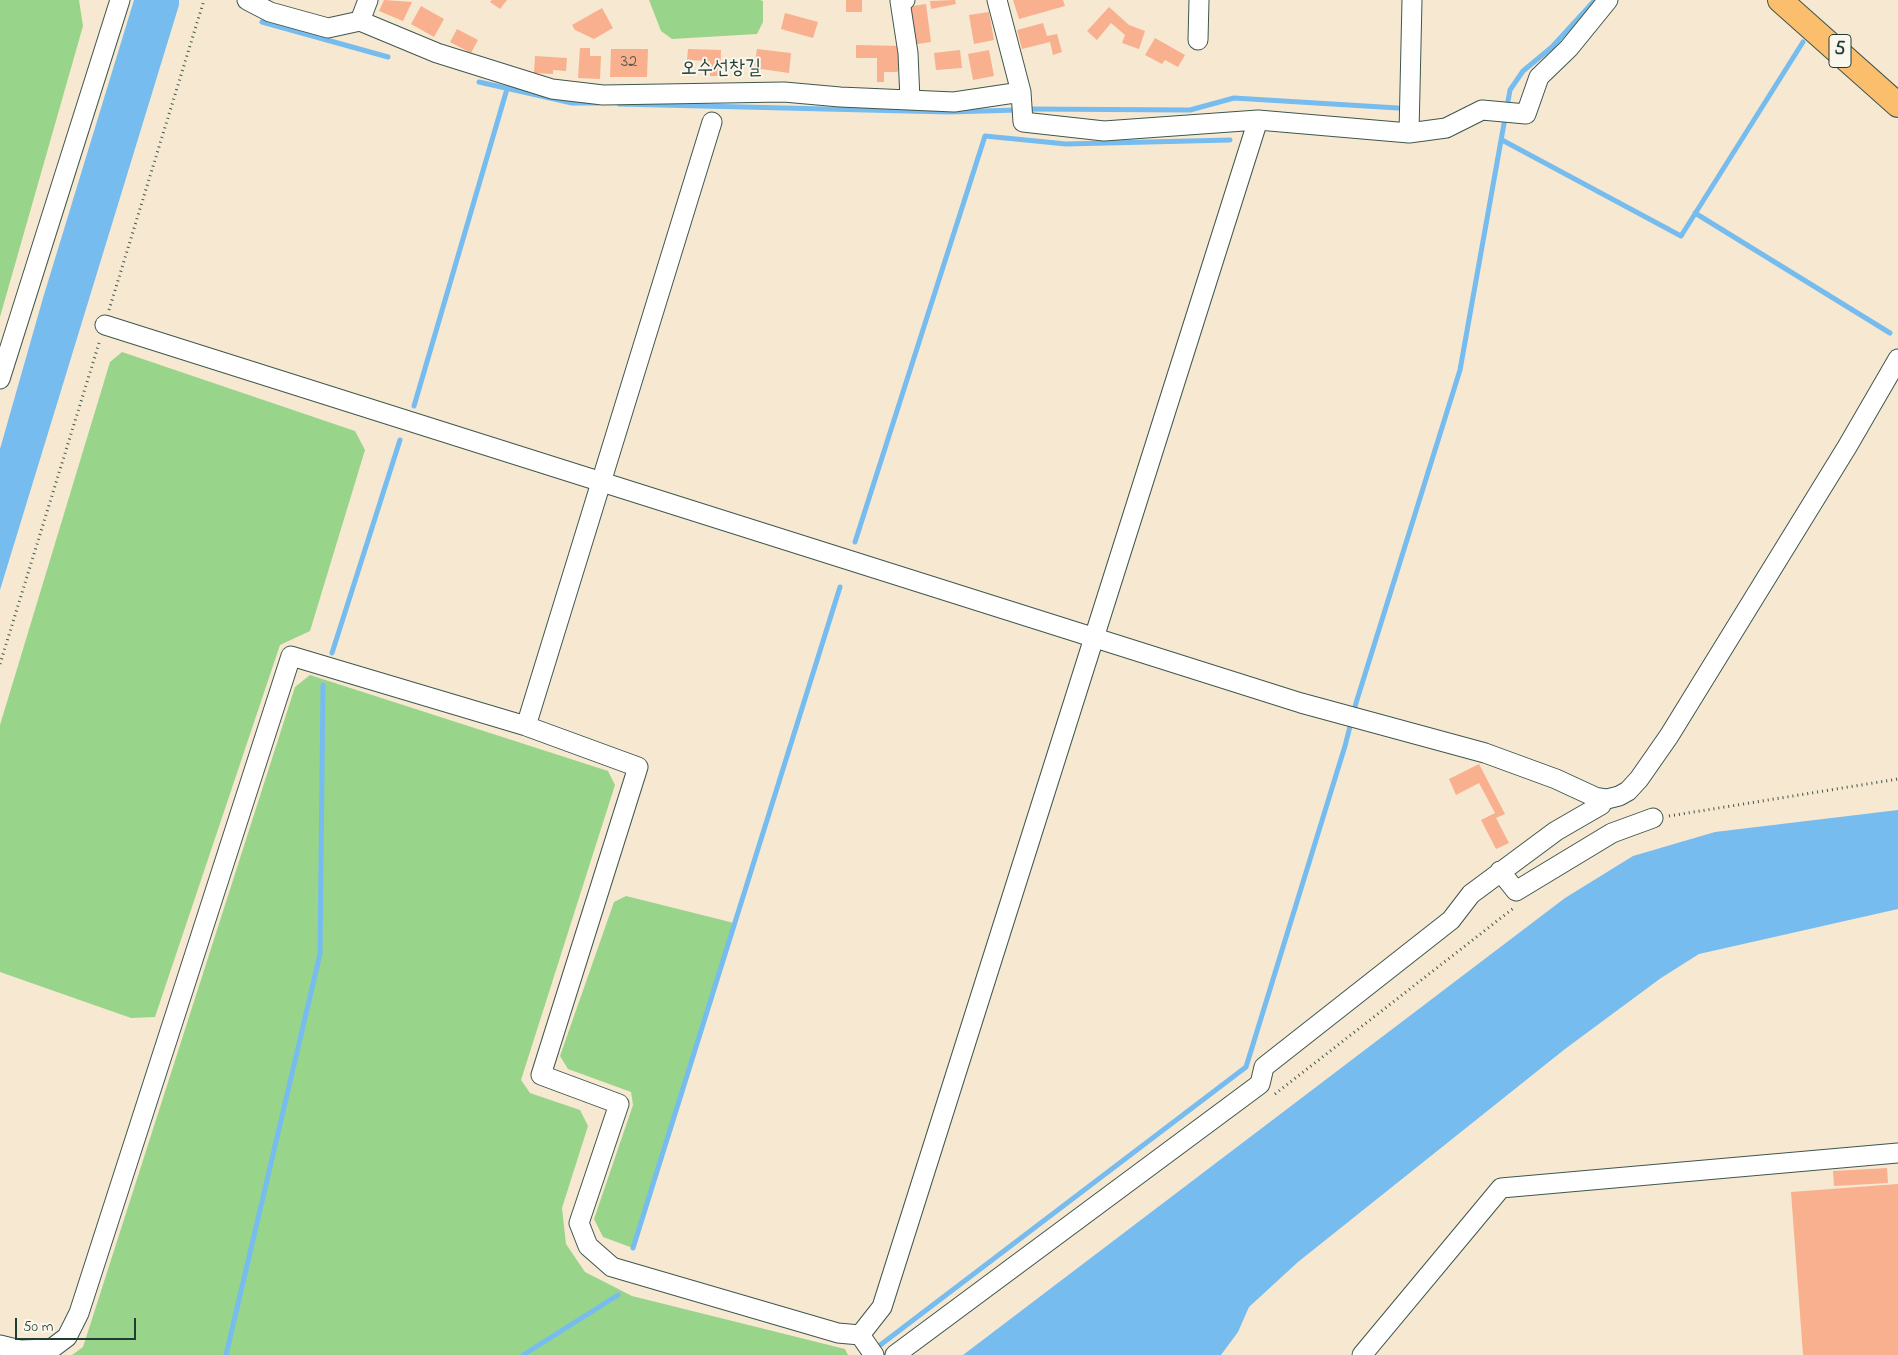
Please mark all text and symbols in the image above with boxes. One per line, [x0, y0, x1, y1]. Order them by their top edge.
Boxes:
road number: 5 [1829, 34, 1851, 68]
house number: 32 [621, 52, 637, 74]
street label: 오수선창길 [681, 57, 761, 83]
scale bar [18, 1308, 139, 1340]
text: 50 m [23, 1316, 53, 1338]

